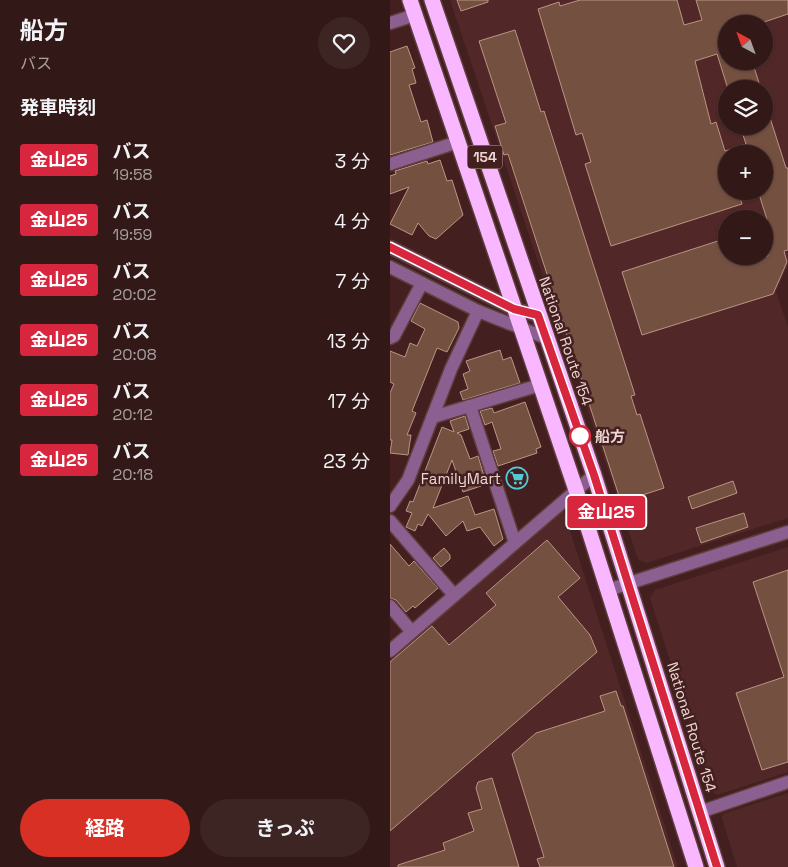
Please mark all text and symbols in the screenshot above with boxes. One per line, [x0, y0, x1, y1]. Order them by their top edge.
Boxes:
text: 船方 [20, 15, 68, 46]
north arrow [718, 15, 772, 70]
map controls [718, 15, 773, 265]
button: heart [318, 17, 370, 69]
text: バス [20, 53, 52, 74]
button: layers [718, 80, 773, 135]
text: 発車時刻 [20, 95, 96, 120]
text: バス [113, 139, 151, 164]
button: + [718, 145, 773, 200]
road number: 154 [468, 146, 502, 168]
text: 金山25 [30, 148, 88, 171]
text: 3 分 [335, 149, 370, 174]
text: 19:58 [113, 164, 153, 185]
text: バス [113, 199, 151, 224]
text: 金山25 [30, 208, 88, 231]
text: 4 分 [334, 209, 370, 234]
button: − [718, 210, 773, 265]
text: 19:59 [113, 224, 152, 245]
text: バス [113, 259, 151, 284]
text: 金山25 [30, 268, 88, 291]
text: 7 分 [335, 269, 370, 294]
street label: National Route 154 [535, 274, 597, 408]
text: 20:02 [113, 284, 156, 305]
text: バス [113, 319, 151, 344]
text: 金山25 [30, 328, 88, 351]
text: 13 分 [327, 329, 370, 354]
text: 20:08 [113, 344, 157, 365]
text: バス [113, 379, 151, 404]
text: 金山25 [30, 388, 88, 411]
text: 17 分 [327, 389, 370, 414]
text: 20:12 [113, 404, 153, 425]
marker: 船方 [569, 425, 591, 447]
place label: 船方 [595, 427, 625, 446]
text: バス [113, 439, 151, 464]
text: 金山25 [30, 448, 88, 471]
text: 23 分 [323, 449, 370, 474]
text: 20:18 [113, 464, 153, 485]
supermarket icon: FamilyMart [505, 466, 529, 490]
place label: FamilyMart [421, 469, 501, 488]
line badge: 金山25 [571, 496, 641, 528]
text: 金山25 [577, 500, 635, 523]
street label: National Route 154 [663, 660, 721, 794]
button: 経路 [20, 799, 190, 857]
button: きっぷ [200, 799, 370, 857]

